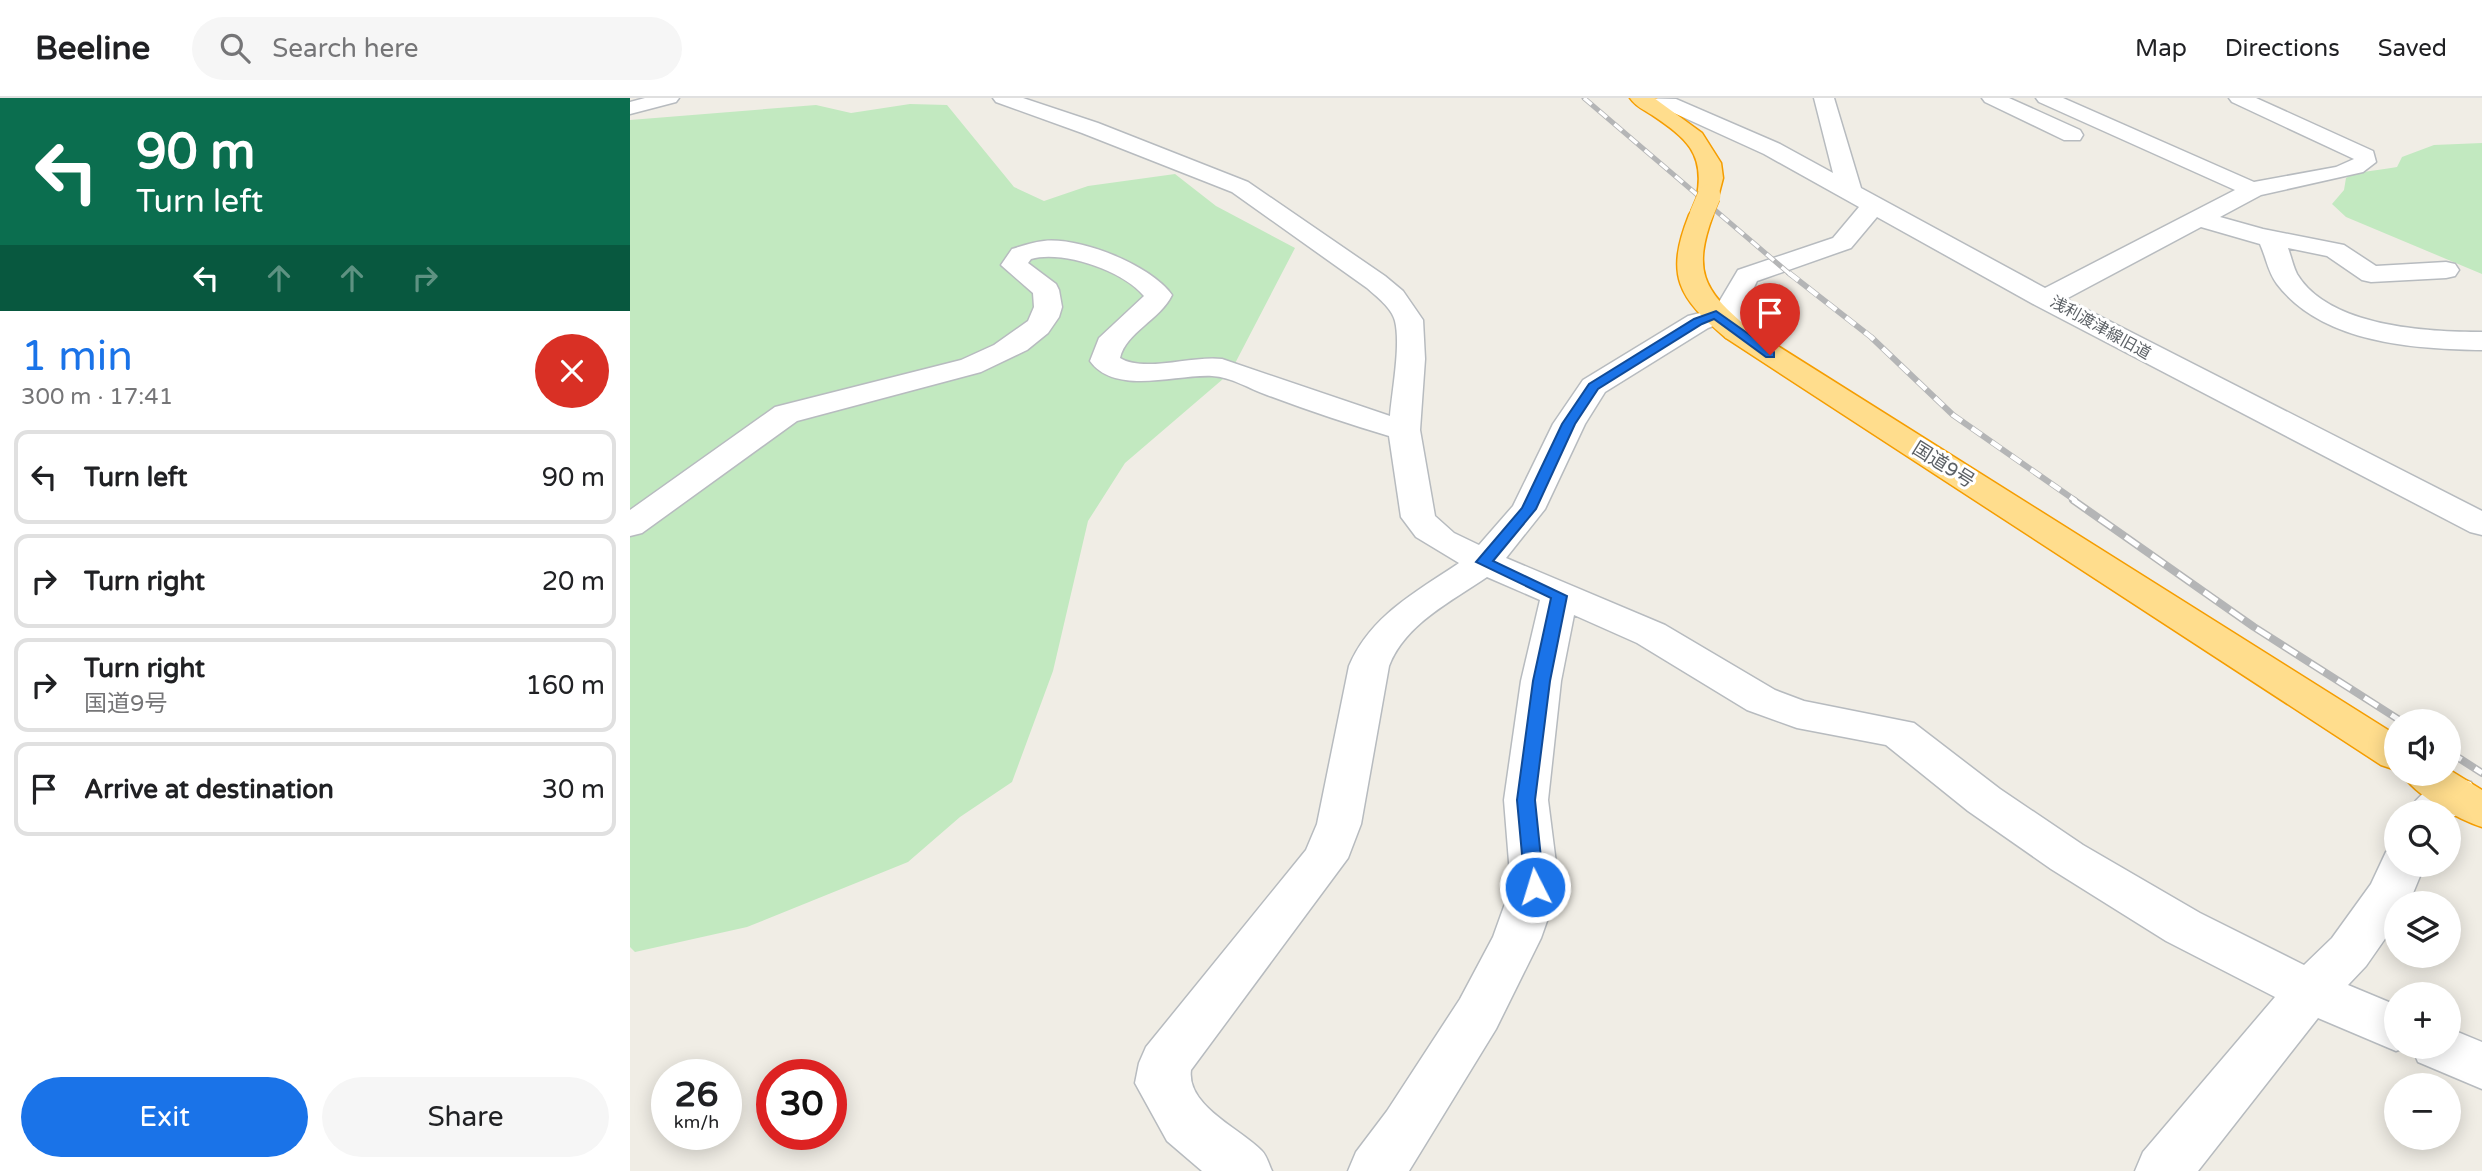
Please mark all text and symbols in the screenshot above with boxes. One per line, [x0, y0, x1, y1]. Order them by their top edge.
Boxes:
search box [192, 17, 682, 80]
text: Beeline [35, 29, 150, 68]
icon: search [216, 29, 254, 67]
text: Search here [272, 33, 418, 64]
text: Map [2135, 34, 2187, 63]
text: Directions [2225, 34, 2340, 63]
text: Saved [2378, 34, 2447, 63]
text: 90 m [136, 123, 255, 182]
icon: left [21, 126, 112, 217]
text: Turn left [136, 183, 263, 221]
icon: left [187, 259, 225, 297]
icon: ahead [260, 259, 298, 297]
icon: ahead [333, 259, 371, 297]
icon: right [406, 259, 444, 297]
pin [1740, 283, 1800, 355]
street label: 浅利渡津線旧道 [2047, 292, 2154, 364]
icon: arrive [1751, 294, 1789, 332]
text: 1 min [21, 331, 133, 382]
button: close [535, 334, 609, 408]
text: 300 m · 17:41 [21, 383, 173, 411]
street label: 国道9号 [1908, 437, 1979, 492]
icon: left [25, 458, 63, 496]
text: Turn left [84, 462, 187, 493]
text: 90 m [542, 462, 605, 493]
icon: right [25, 562, 63, 600]
text: Turn right [84, 566, 205, 597]
text: 20 m [542, 566, 605, 597]
text: Turn right [84, 653, 205, 684]
icon: right [25, 666, 63, 704]
text: 160 m [525, 670, 605, 701]
text: 国道9号 [84, 690, 167, 718]
map controls [2384, 709, 2461, 1150]
button: sound [2384, 709, 2461, 786]
icon: arrive [25, 770, 63, 808]
text: Arrive at destination [84, 774, 334, 805]
text: 30 m [542, 774, 605, 805]
button: search [2384, 800, 2461, 877]
position arrow [1498, 850, 1572, 924]
button: layers [2384, 891, 2461, 968]
button: + [2384, 982, 2461, 1059]
speed limit sign: 30 [756, 1059, 847, 1150]
button: − [2384, 1073, 2461, 1150]
text: 26 [675, 1074, 718, 1116]
button: Exit [21, 1077, 308, 1157]
button: Share [322, 1077, 609, 1157]
text: km/h [674, 1111, 719, 1133]

